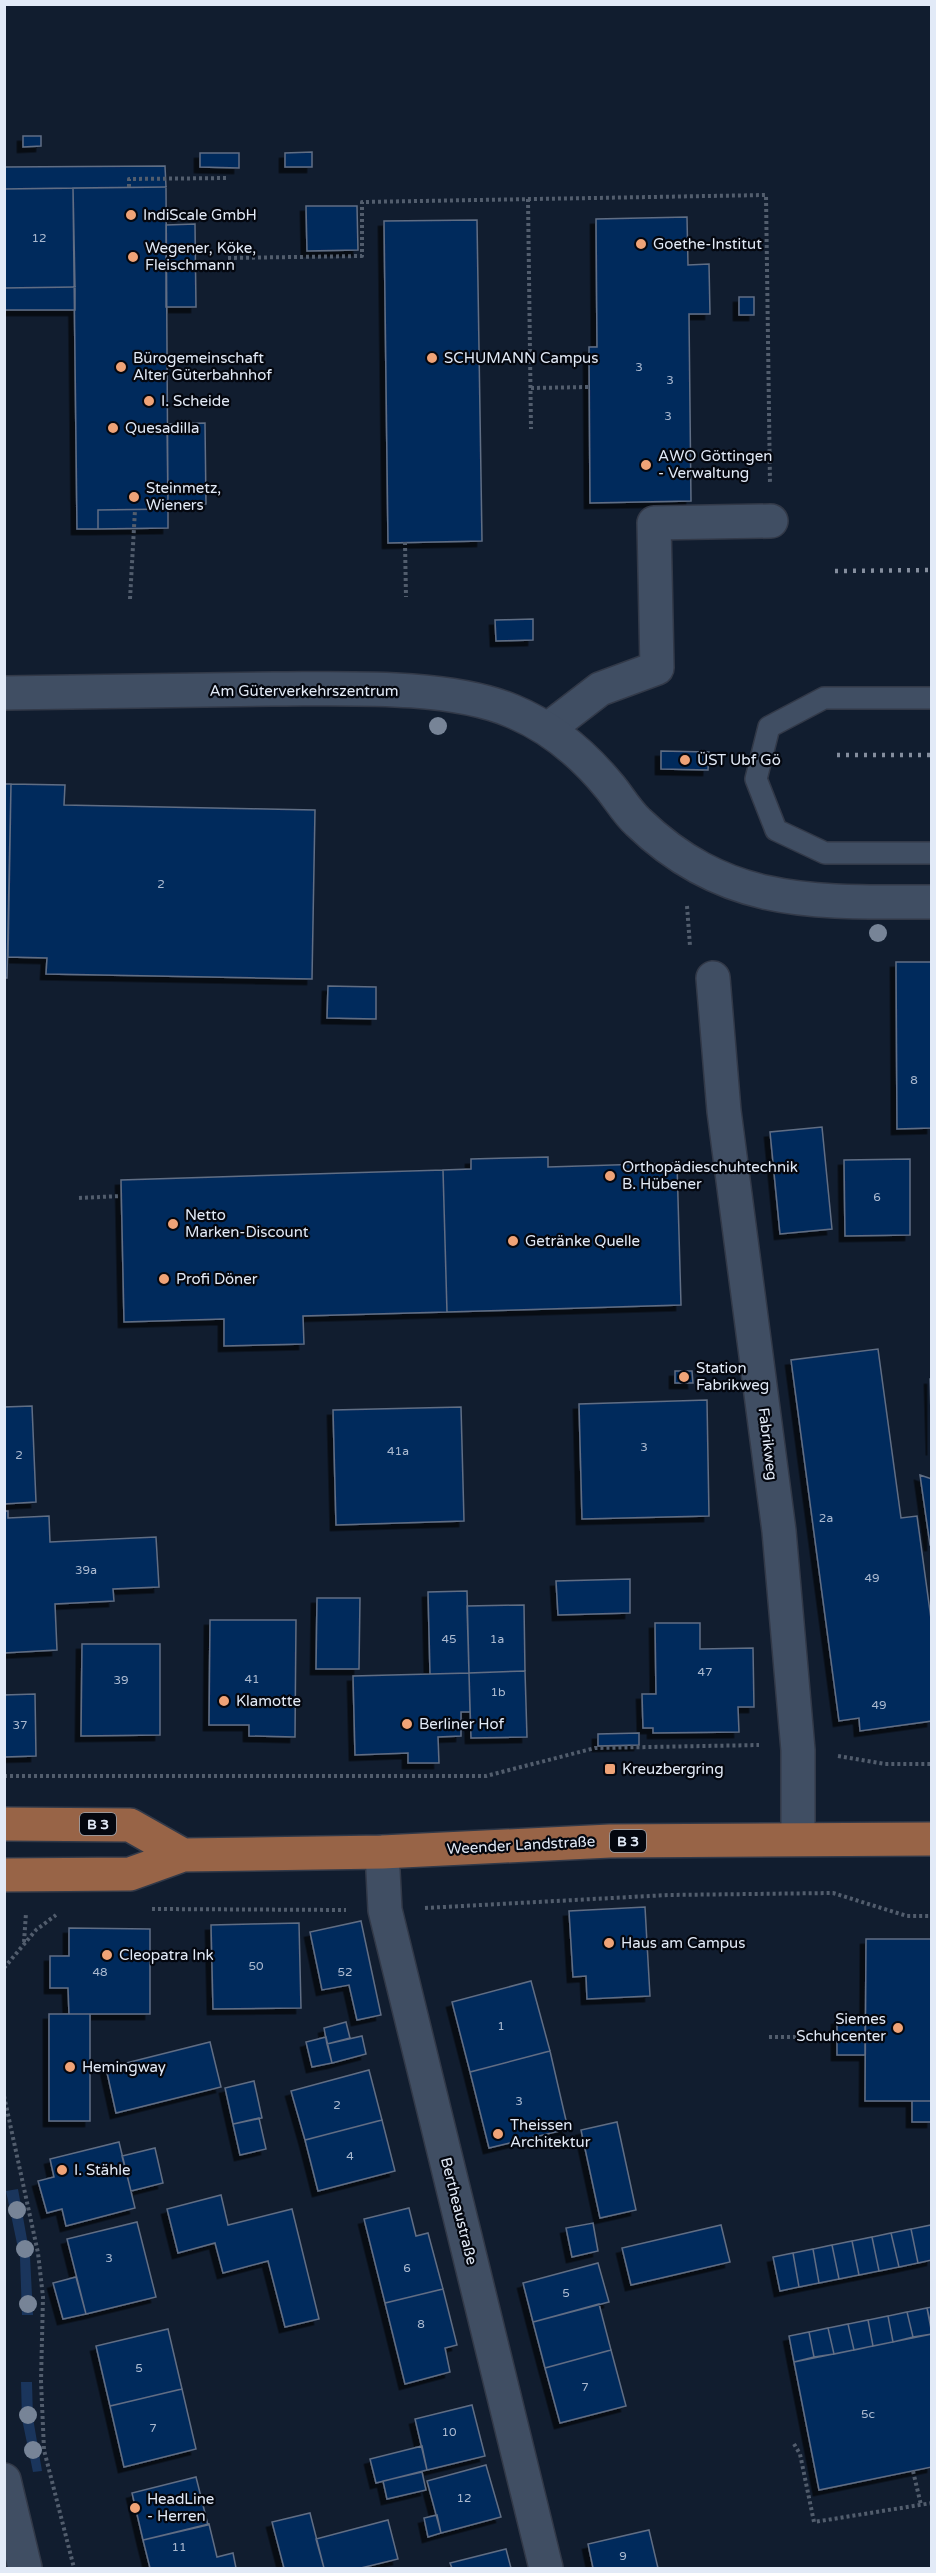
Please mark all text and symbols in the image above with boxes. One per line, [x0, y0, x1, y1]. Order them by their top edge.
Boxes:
place label: IndiScale GmbH [143, 206, 257, 224]
marker: IndiScale GmbH [124, 208, 138, 222]
house number: 12 [31, 231, 47, 245]
place label: Goethe-Institut [653, 235, 762, 253]
marker: Goethe-Institut [634, 237, 648, 251]
place label: Wegener, Köke, Fleischmann [145, 239, 256, 274]
marker: Wegener, Köke, Fleischmann [126, 250, 140, 264]
place label: Bürogemeinschaft Alter Güterbahnhof [133, 349, 272, 384]
place label: SCHUMANN Campus [444, 349, 598, 367]
marker: SCHUMANN Campus [425, 351, 439, 365]
marker: Bürogemeinschaft Alter Güterbahnhof [114, 360, 128, 374]
house number: 3 [635, 360, 643, 374]
house number: 3 [666, 373, 674, 387]
place label: I. Scheide [161, 392, 230, 410]
marker: I. Scheide [142, 394, 156, 408]
house number: 3 [664, 409, 672, 423]
place label: Quesadilla [125, 419, 199, 437]
marker: Quesadilla [106, 421, 120, 435]
place label: AWO Göttingen - Verwaltung [658, 447, 772, 482]
marker: AWO Göttingen - Verwaltung [639, 458, 653, 472]
place label: Steinmetz, Wieners [146, 479, 221, 514]
marker: Steinmetz, Wieners [127, 490, 141, 504]
street label: Am Güterverkehrszentrum [209, 682, 399, 700]
place label: ÜST Ubf Gö [697, 751, 781, 769]
marker: ÜST Ubf Gö [678, 753, 692, 767]
house number: 2 [157, 877, 165, 891]
house number: 8 [910, 1073, 918, 1087]
place label: Orthopädieschuhtechnik B. Hübener [622, 1158, 798, 1193]
marker: Orthopädieschuhtechnik B. Hübener [603, 1169, 617, 1183]
house number: 6 [873, 1190, 881, 1204]
place label: Netto Marken-Discount [185, 1206, 309, 1241]
marker: Netto Marken-Discount [166, 1217, 180, 1231]
place label: Getränke Quelle [525, 1232, 640, 1250]
marker: Getränke Quelle [506, 1234, 520, 1248]
place label: Profi Döner [176, 1270, 258, 1288]
marker: Profi Döner [157, 1272, 171, 1286]
place label: Station Fabrikweg [696, 1359, 769, 1394]
marker: Station Fabrikweg [677, 1370, 691, 1384]
street label: Fabrikweg [755, 1407, 781, 1481]
house number: 3 [640, 1440, 648, 1454]
house number: 41a [387, 1444, 409, 1458]
house number: 2 [15, 1448, 23, 1462]
house number: 2a [819, 1511, 833, 1525]
house number: 39a [75, 1563, 97, 1577]
house number: 49 [864, 1571, 880, 1585]
house number: 45 [441, 1632, 457, 1646]
house number: 1a [490, 1632, 504, 1646]
house number: 47 [697, 1665, 713, 1679]
house number: 41 [244, 1672, 260, 1686]
house number: 39 [113, 1673, 129, 1687]
house number: 1b [490, 1685, 506, 1699]
place label: Klamotte [236, 1692, 301, 1710]
marker: Klamotte [217, 1694, 231, 1708]
house number: 49 [871, 1698, 887, 1712]
place label: Berliner Hof [419, 1715, 504, 1733]
marker: Berliner Hof [400, 1717, 414, 1731]
house number: 37 [12, 1718, 28, 1732]
place label: Kreuzbergring [622, 1760, 724, 1778]
marker: Kreuzbergring [603, 1762, 617, 1776]
road number: B 3 [80, 1813, 116, 1835]
road number: B 3 [610, 1830, 646, 1852]
street label: Weender Landstraße [446, 1832, 596, 1858]
place label: Haus am Campus [621, 1934, 745, 1952]
marker: Haus am Campus [602, 1936, 616, 1950]
place label: Cleopatra Ink [119, 1946, 214, 1964]
marker: Cleopatra Ink [100, 1948, 114, 1962]
house number: 50 [248, 1959, 264, 1973]
house number: 48 [92, 1965, 108, 1979]
house number: 52 [337, 1965, 353, 1979]
place label: Siemes Schuhcenter [796, 2010, 886, 2045]
house number: 1 [497, 2019, 505, 2033]
marker: Siemes Schuhcenter [891, 2021, 905, 2035]
place label: Hemingway [82, 2058, 166, 2076]
marker: Hemingway [63, 2060, 77, 2074]
house number: 3 [515, 2094, 523, 2108]
house number: 2 [333, 2098, 341, 2112]
place label: Theissen Architektur [510, 2116, 591, 2151]
marker: Theissen Architektur [491, 2127, 505, 2141]
house number: 4 [346, 2149, 354, 2163]
street label: Bertheaustraße [437, 2155, 481, 2267]
place label: I. Stähle [74, 2161, 131, 2179]
marker: I. Stähle [55, 2163, 69, 2177]
house number: 3 [105, 2251, 113, 2265]
house number: 6 [403, 2261, 411, 2275]
house number: 5 [562, 2286, 570, 2300]
house number: 8 [417, 2317, 425, 2331]
house number: 5 [135, 2361, 143, 2375]
house number: 7 [581, 2380, 589, 2394]
house number: 5c [861, 2407, 875, 2421]
house number: 7 [149, 2421, 157, 2435]
house number: 10 [441, 2425, 457, 2439]
place label: HeadLine - Herren [147, 2490, 214, 2525]
house number: 12 [456, 2491, 472, 2505]
marker: HeadLine - Herren [128, 2501, 142, 2515]
house number: 11 [171, 2540, 187, 2554]
house number: 9 [619, 2549, 627, 2563]

